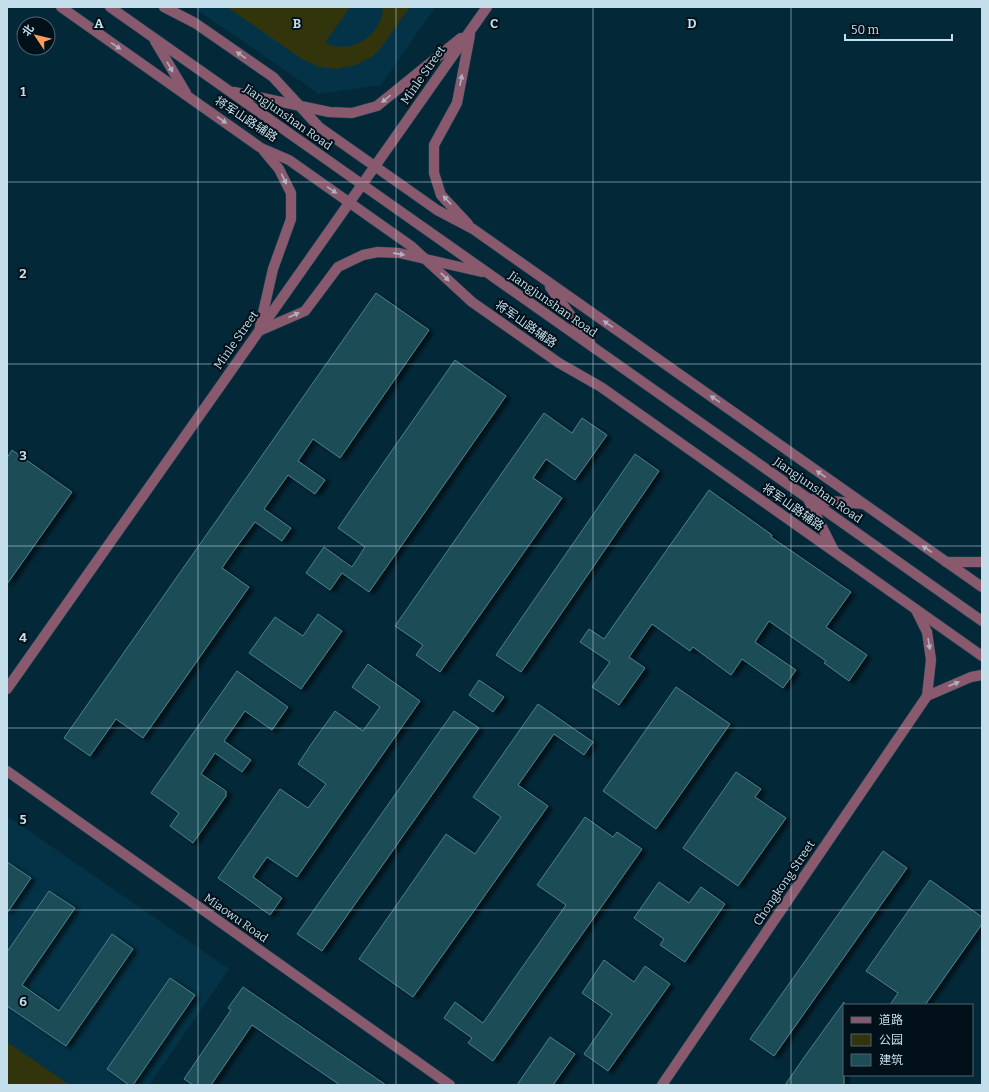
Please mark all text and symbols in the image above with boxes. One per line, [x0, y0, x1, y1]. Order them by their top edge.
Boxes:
north arrow [16, 16, 56, 56]
text: A [94, 16, 104, 31]
text: B [293, 16, 301, 31]
text: C [490, 16, 498, 31]
text: D [687, 16, 697, 31]
scale bar [845, 16, 952, 42]
text: 北 [20, 22, 37, 39]
text: 50 m [851, 23, 880, 37]
one-way arrow [111, 42, 121, 50]
street label: Minle Street [398, 43, 449, 107]
one-way arrow [236, 51, 246, 59]
one-way arrow [167, 61, 174, 73]
one-way arrow [458, 74, 464, 86]
street label: Jiangjunshan Road [240, 81, 335, 153]
text: 1 [20, 84, 26, 99]
street label: 将军山路辅路 [212, 94, 280, 144]
one-way arrow [380, 95, 391, 103]
one-way arrow [217, 116, 227, 124]
one-way arrow [281, 173, 287, 185]
one-way arrow [326, 186, 337, 194]
one-way arrow [442, 195, 451, 206]
one-way arrow [392, 251, 405, 257]
text: 2 [19, 266, 27, 281]
street label: Jiangjunshan Road [505, 268, 600, 340]
one-way arrow [440, 273, 450, 282]
street label: 将军山路辅路 [492, 298, 560, 350]
street label: Minle Street [211, 308, 262, 372]
one-way arrow [289, 312, 301, 318]
one-way arrow [603, 320, 614, 328]
one-way arrow [709, 395, 720, 403]
text: 3 [19, 448, 27, 463]
street label: Jiangjunshan Road [770, 454, 865, 526]
one-way arrow [816, 470, 826, 478]
street label: 将军山路辅路 [759, 481, 827, 533]
one-way arrow [922, 545, 932, 553]
text: 4 [19, 630, 27, 645]
one-way arrow [926, 638, 932, 650]
one-way arrow [949, 681, 961, 687]
text: 5 [19, 812, 27, 827]
street label: Chongkong Street [750, 837, 818, 928]
street label: Miaowu Road [201, 891, 271, 945]
text: 6 [19, 994, 27, 1009]
legend [843, 1004, 973, 1076]
text: 道路 [879, 1013, 903, 1027]
text: 公园 [879, 1033, 903, 1047]
text: 建筑 [879, 1053, 903, 1067]

